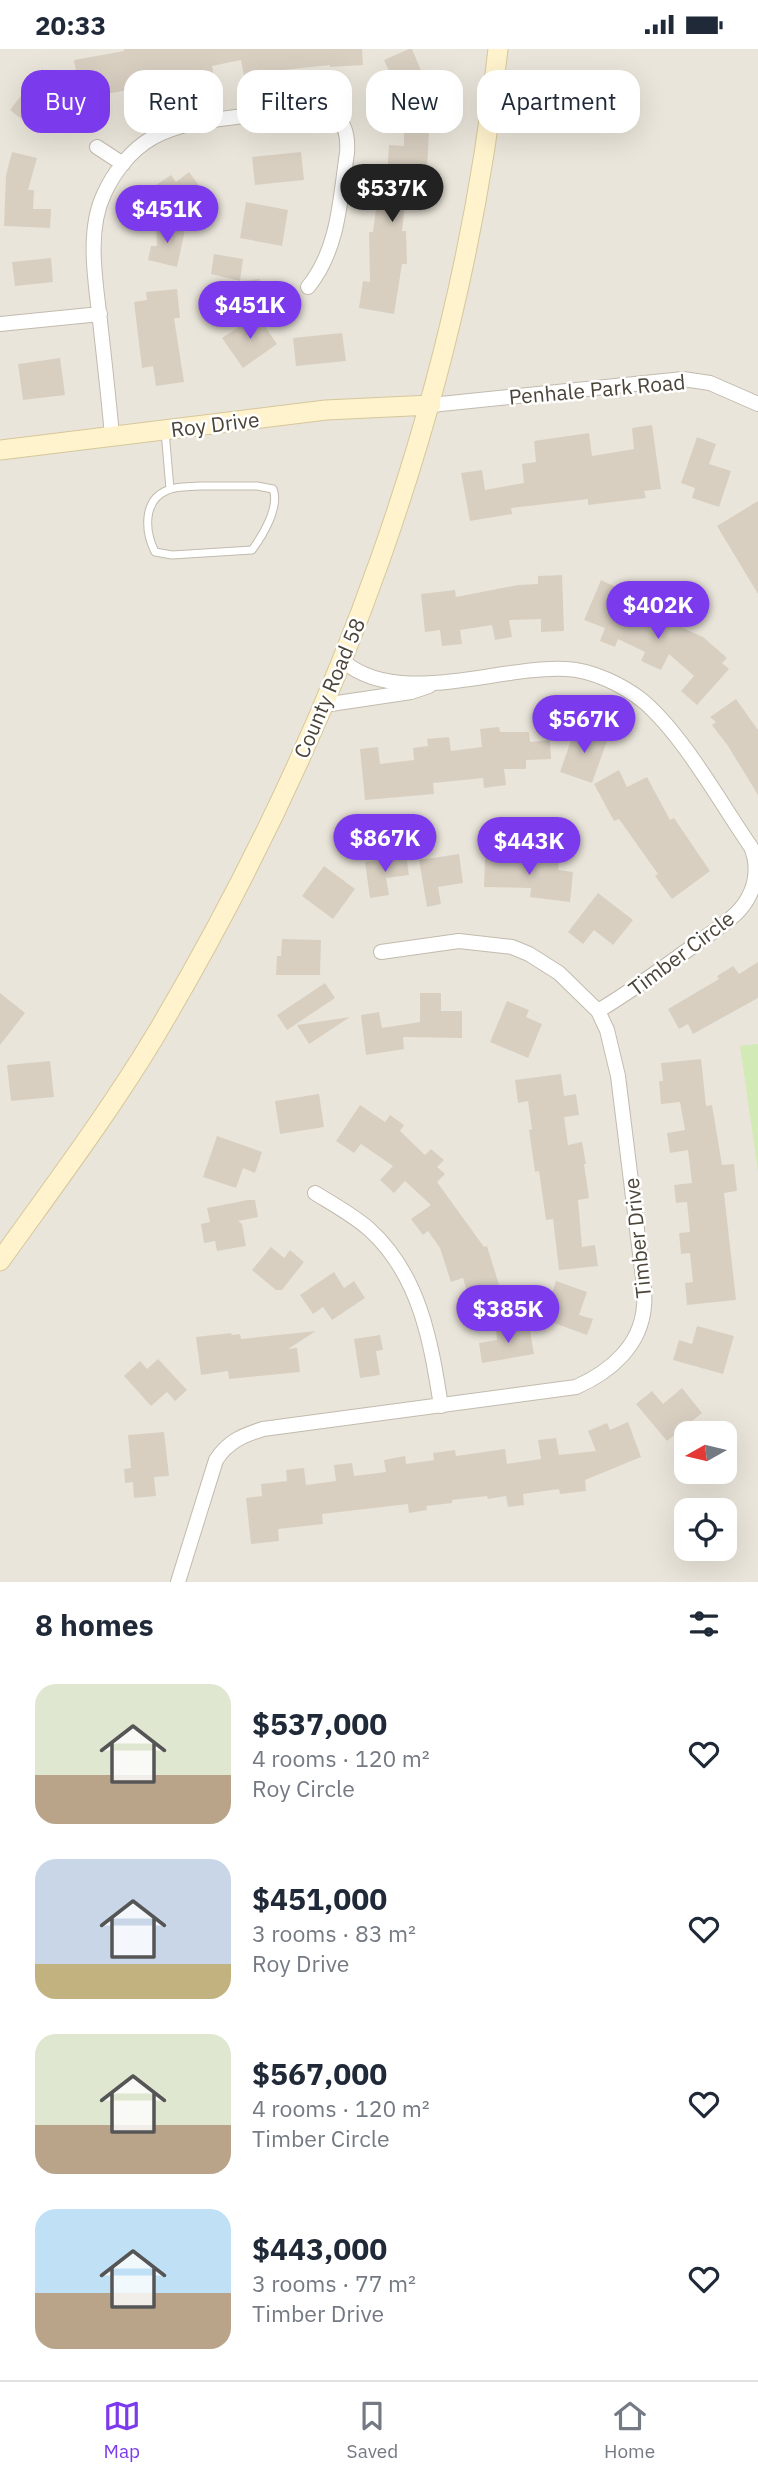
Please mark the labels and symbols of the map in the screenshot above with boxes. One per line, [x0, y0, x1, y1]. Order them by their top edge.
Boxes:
pin: $537K [343, 165, 441, 224]
pin: $451K [118, 185, 216, 245]
pin: $451K [201, 281, 299, 341]
street label: Penhale Park Road [508, 367, 686, 411]
street label: Roy Drive [169, 405, 261, 443]
pin: $402K [609, 581, 707, 641]
street label: County Road 58 [287, 614, 371, 762]
pin: $567K [535, 695, 633, 755]
pin: $867K [336, 815, 434, 874]
pin: $443K [480, 817, 578, 877]
street label: Timber Circle [622, 904, 740, 1002]
street label: Timber Drive [617, 1177, 657, 1299]
pin: $385K [459, 1285, 557, 1345]
north arrow [674, 1421, 737, 1484]

